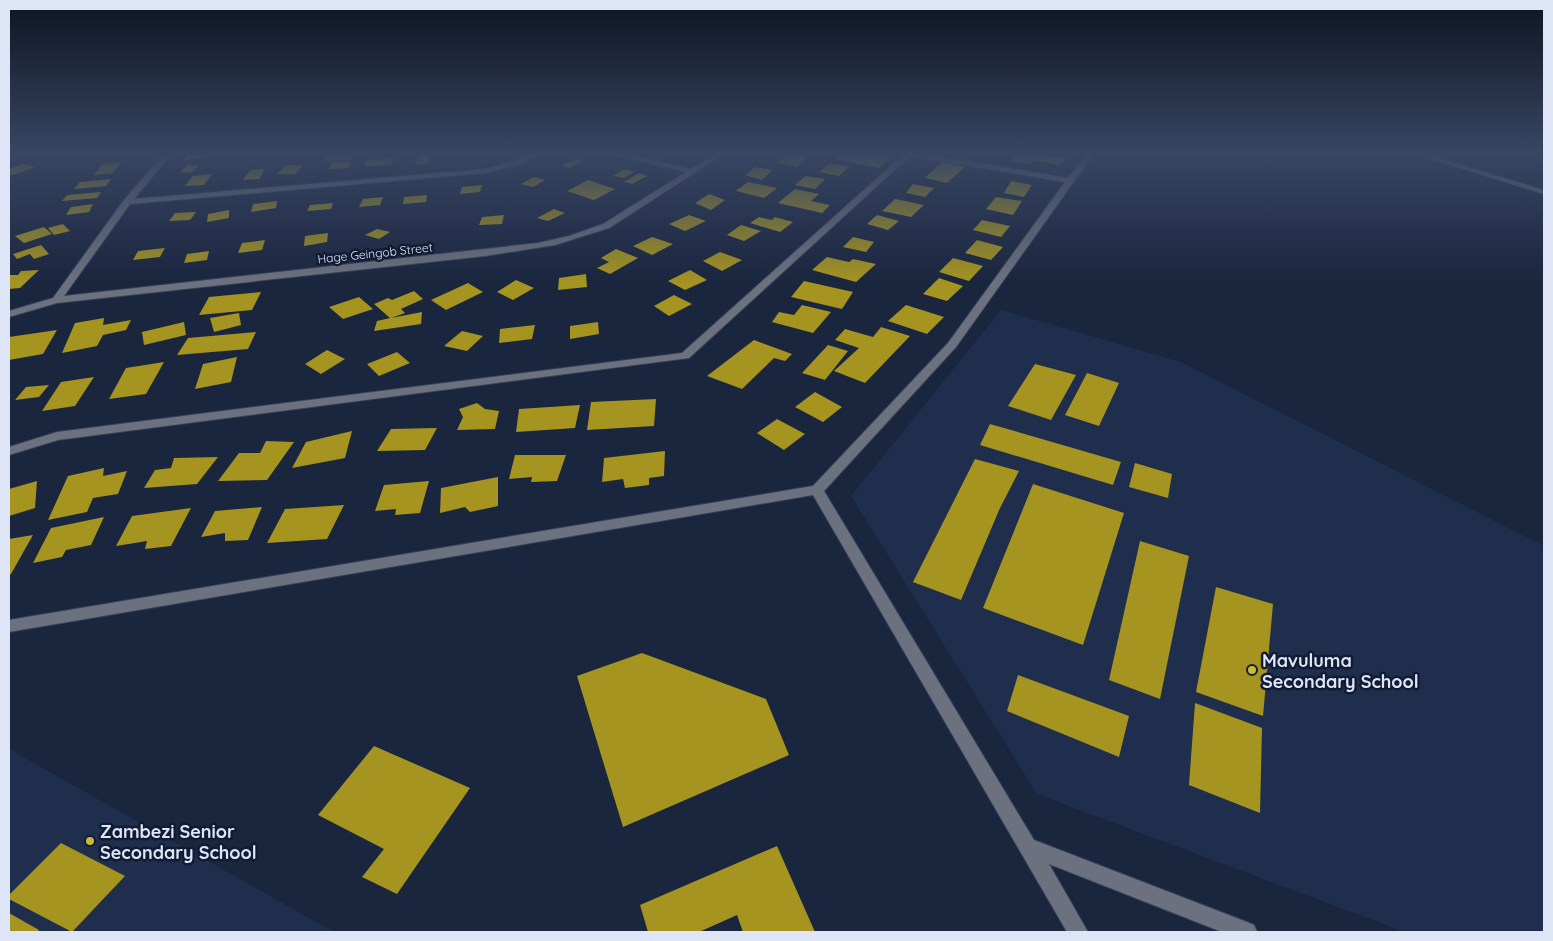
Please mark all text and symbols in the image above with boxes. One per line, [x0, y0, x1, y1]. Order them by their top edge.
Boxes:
street label: Hage Geingob Street [317, 239, 433, 267]
place label: Mavuluma Secondary School [1262, 649, 1419, 693]
marker: Mavuluma Secondary School [1246, 664, 1258, 676]
place label: Zambezi Senior Secondary School [100, 820, 257, 864]
marker: Zambezi Senior Secondary School [84, 835, 96, 847]

